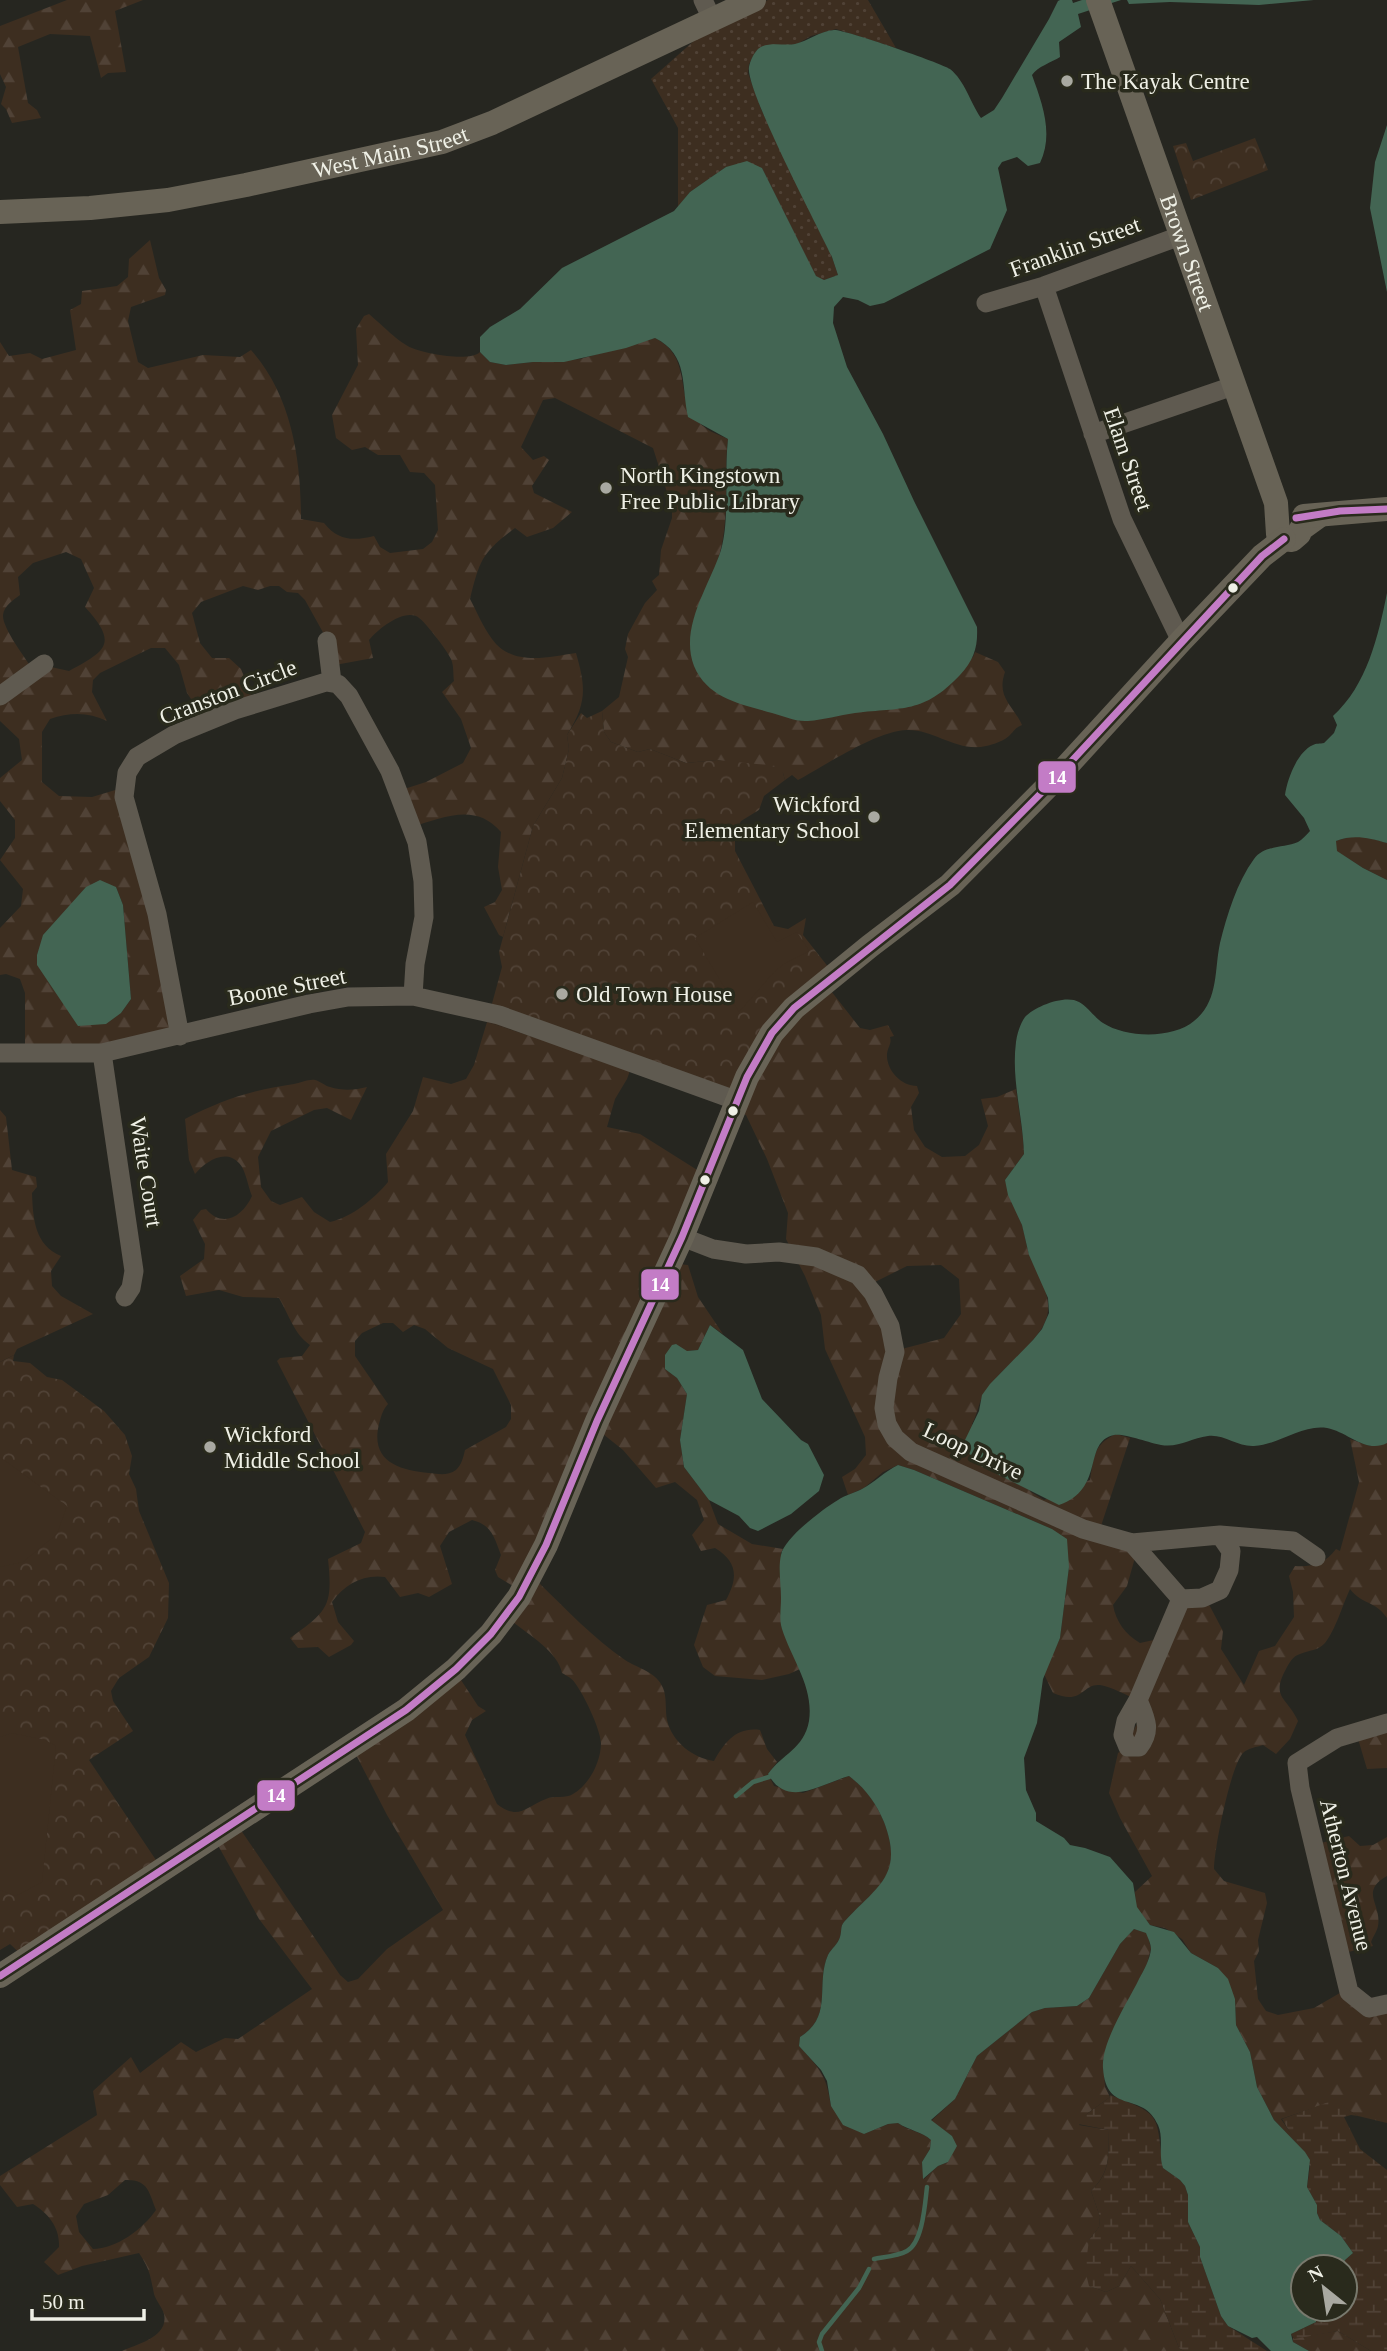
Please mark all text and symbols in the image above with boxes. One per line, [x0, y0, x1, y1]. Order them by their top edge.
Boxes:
place label: The Kayak Centre [1081, 69, 1250, 94]
marker: The Kayak Centre [1059, 73, 1075, 89]
street label: West Main Street [310, 121, 472, 183]
street label: Brown Street [1155, 191, 1220, 315]
street label: Franklin Street [1006, 212, 1144, 282]
street label: Elam Street [1099, 404, 1158, 515]
place label: North Kingstown Free Public Library [620, 463, 801, 514]
marker: North Kingstown Free Public Library [598, 480, 614, 496]
unlabelled marker [1226, 581, 1240, 595]
street label: Cranston Circle [156, 654, 300, 730]
line badge: 14 [1037, 760, 1077, 794]
text: 14 [1048, 767, 1067, 788]
place label: Wickford Elementary School [684, 792, 860, 843]
marker: Wickford Elementary School [866, 809, 882, 825]
street label: Boone Street [226, 963, 349, 1011]
place label: Old Town House [576, 982, 732, 1007]
marker: Old Town House [554, 986, 570, 1002]
unlabelled marker [726, 1104, 740, 1118]
street label: Waite Court [125, 1115, 167, 1229]
unlabelled marker [698, 1173, 712, 1187]
line badge: 14 [640, 1268, 680, 1301]
text: 14 [651, 1274, 670, 1295]
street label: Loop Drive [919, 1417, 1027, 1485]
place label: Wickford Middle School [224, 1422, 360, 1473]
marker: Wickford Middle School [202, 1439, 218, 1455]
line badge: 14 [256, 1779, 296, 1812]
text: 14 [267, 1785, 286, 1806]
street label: Atherton Avenue [1315, 1796, 1377, 1954]
north arrow [1289, 2253, 1359, 2323]
text: N [1305, 2261, 1327, 2286]
scale bar [32, 2278, 144, 2322]
text: 50 m [42, 2290, 85, 2314]

